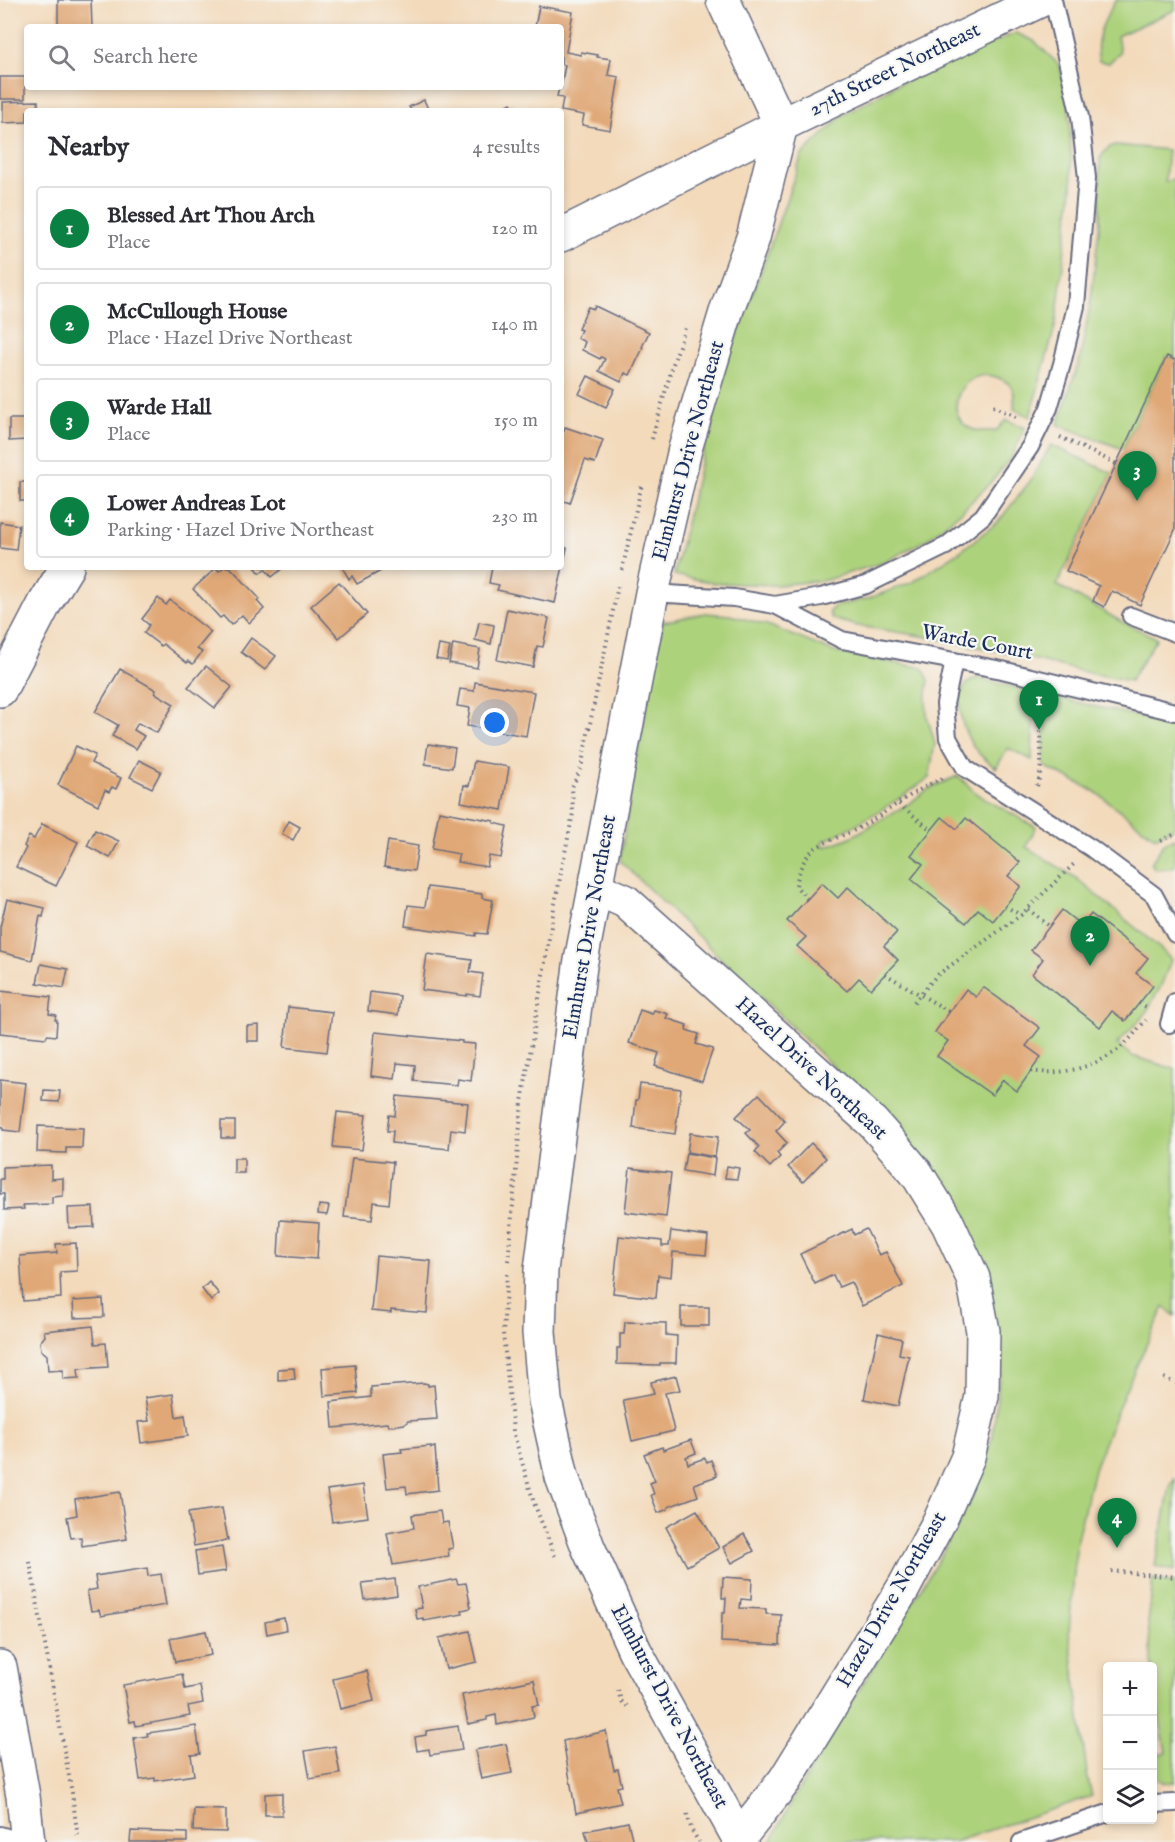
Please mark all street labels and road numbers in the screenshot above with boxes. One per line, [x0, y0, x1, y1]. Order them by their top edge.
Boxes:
street label: 27th Street Northeast [805, 17, 985, 123]
street label: Elmhurst Drive Northeast [647, 338, 731, 564]
street label: Warde Court [919, 619, 1035, 667]
street label: Elmhurst Drive Northeast [557, 813, 623, 1041]
street label: Hazel Drive Northeast [729, 991, 893, 1147]
street label: Hazel Drive Northeast [831, 1507, 953, 1693]
street label: Elmhurst Drive Northeast [604, 1600, 734, 1814]

